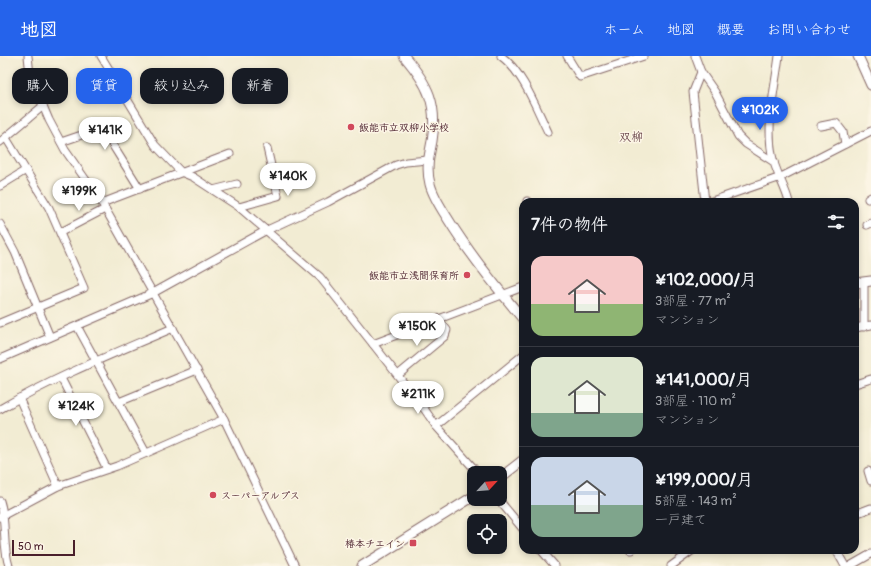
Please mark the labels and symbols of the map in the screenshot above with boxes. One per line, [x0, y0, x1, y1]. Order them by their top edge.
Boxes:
pin: ¥102K [732, 97, 788, 131]
pin: ¥141K [77, 117, 133, 151]
marker: 飯能市立双柳小学校 [346, 122, 356, 132]
place label: 飯能市立双柳小学校 [359, 122, 449, 134]
district label: 双柳 [619, 130, 643, 145]
pin: ¥140K [260, 163, 316, 197]
pin: ¥199K [51, 178, 107, 212]
place label: 飯能市立浅間保育所 [369, 270, 459, 282]
marker: 飯能市立浅間保育所 [462, 270, 472, 280]
pin: ¥150K [389, 313, 445, 347]
pin: ¥211K [390, 381, 446, 415]
pin: ¥124K [48, 393, 104, 427]
north arrow [467, 466, 507, 506]
marker: スーパーアルプス [208, 490, 218, 500]
place label: スーパーアルプス [221, 490, 300, 502]
scale bar [12, 538, 75, 557]
place label: 椿本チエイン [345, 538, 405, 550]
marker: 椿本チエイン [408, 538, 418, 548]

